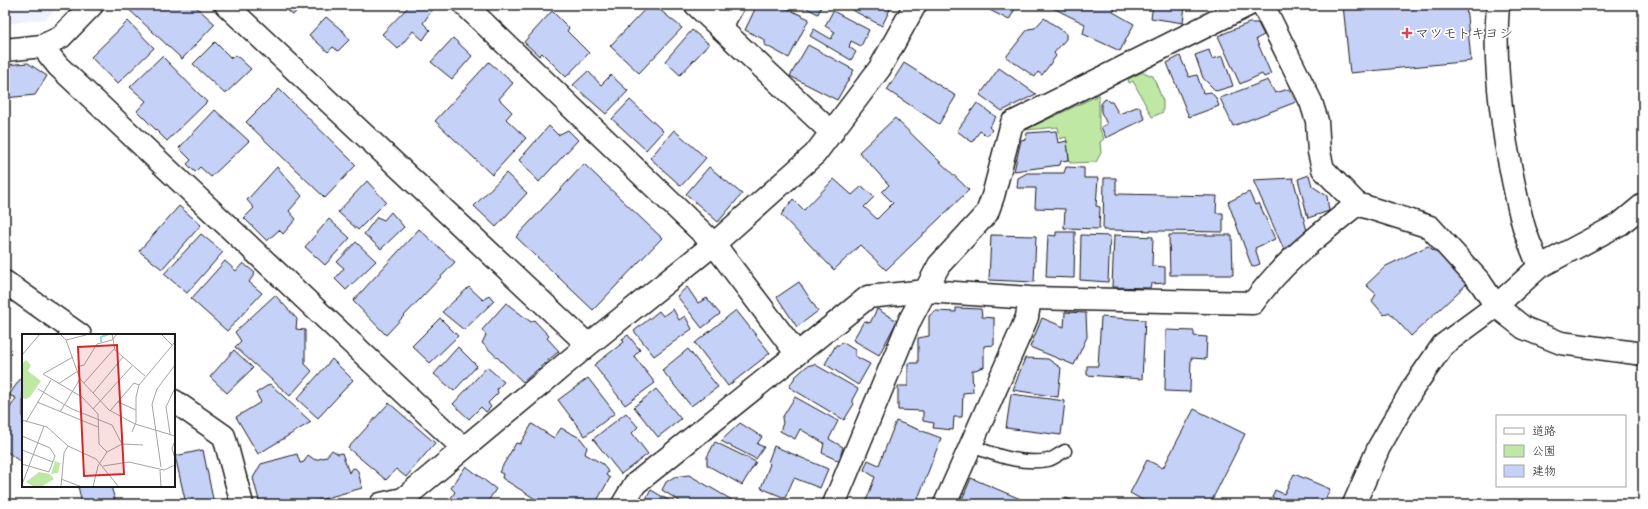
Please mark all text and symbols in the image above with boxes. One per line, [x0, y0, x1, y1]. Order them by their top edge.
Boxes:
place label: マツモトキヨシ [1415, 23, 1513, 42]
marker: マツモトキヨシ [1402, 28, 1412, 38]
inset map [22, 334, 175, 487]
legend [1496, 415, 1626, 487]
text: 道路 [1532, 422, 1556, 438]
text: 公園 [1532, 442, 1556, 458]
text: 建物 [1532, 462, 1556, 478]

